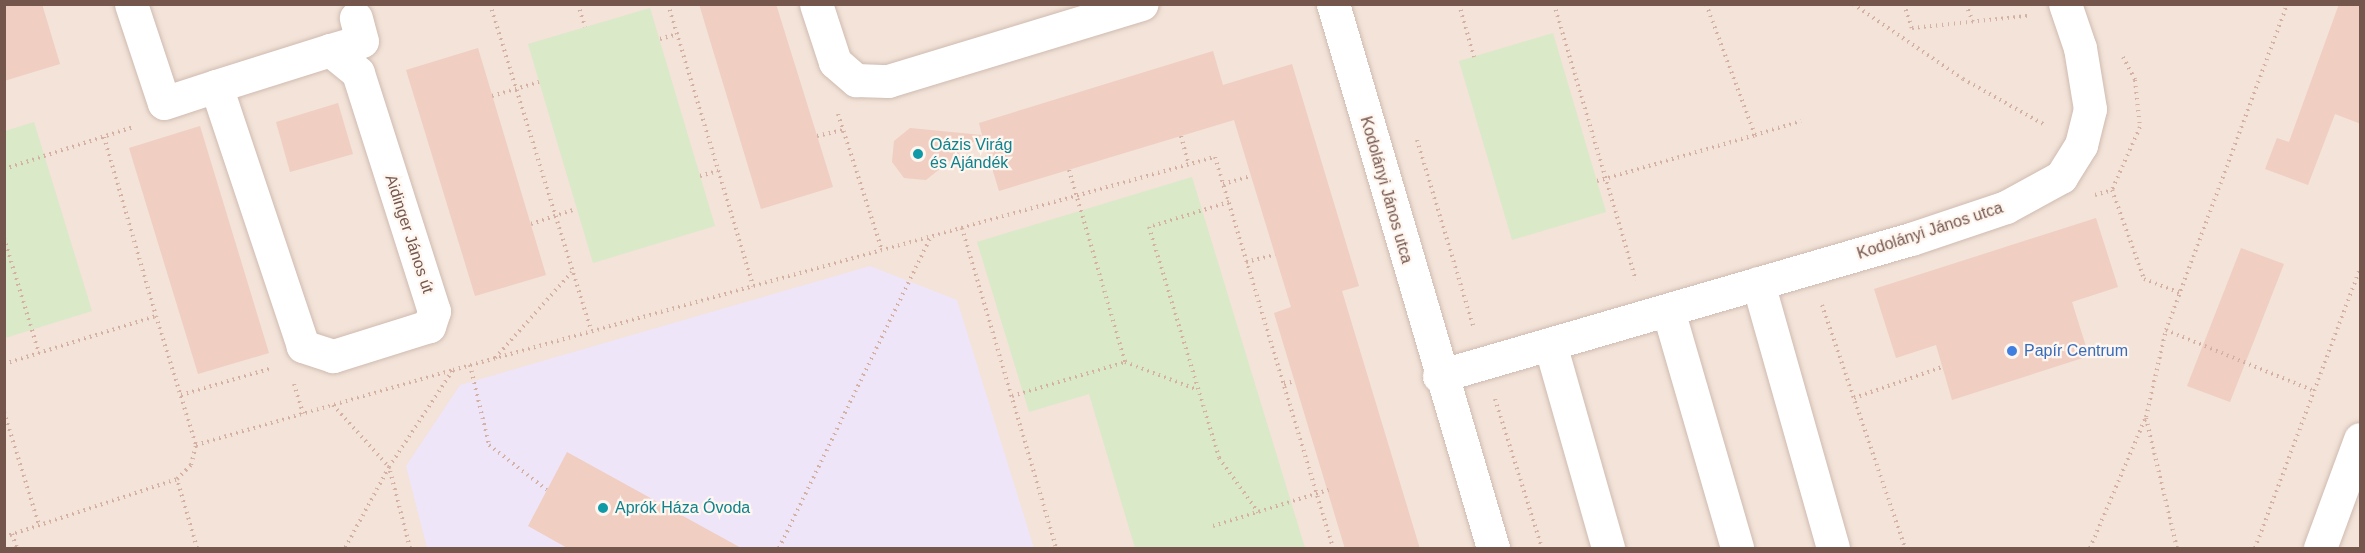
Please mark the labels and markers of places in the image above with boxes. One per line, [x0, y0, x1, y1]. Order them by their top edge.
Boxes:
place label: Oázis Virág és Ajándék [930, 135, 1012, 173]
marker: Oázis Virág és Ajándék [911, 147, 925, 161]
place label: Papír Centrum [2024, 341, 2128, 361]
marker: Papír Centrum [2005, 344, 2019, 358]
place label: Aprók Háza Óvoda [615, 498, 750, 518]
marker: Aprók Háza Óvoda [596, 501, 610, 515]

